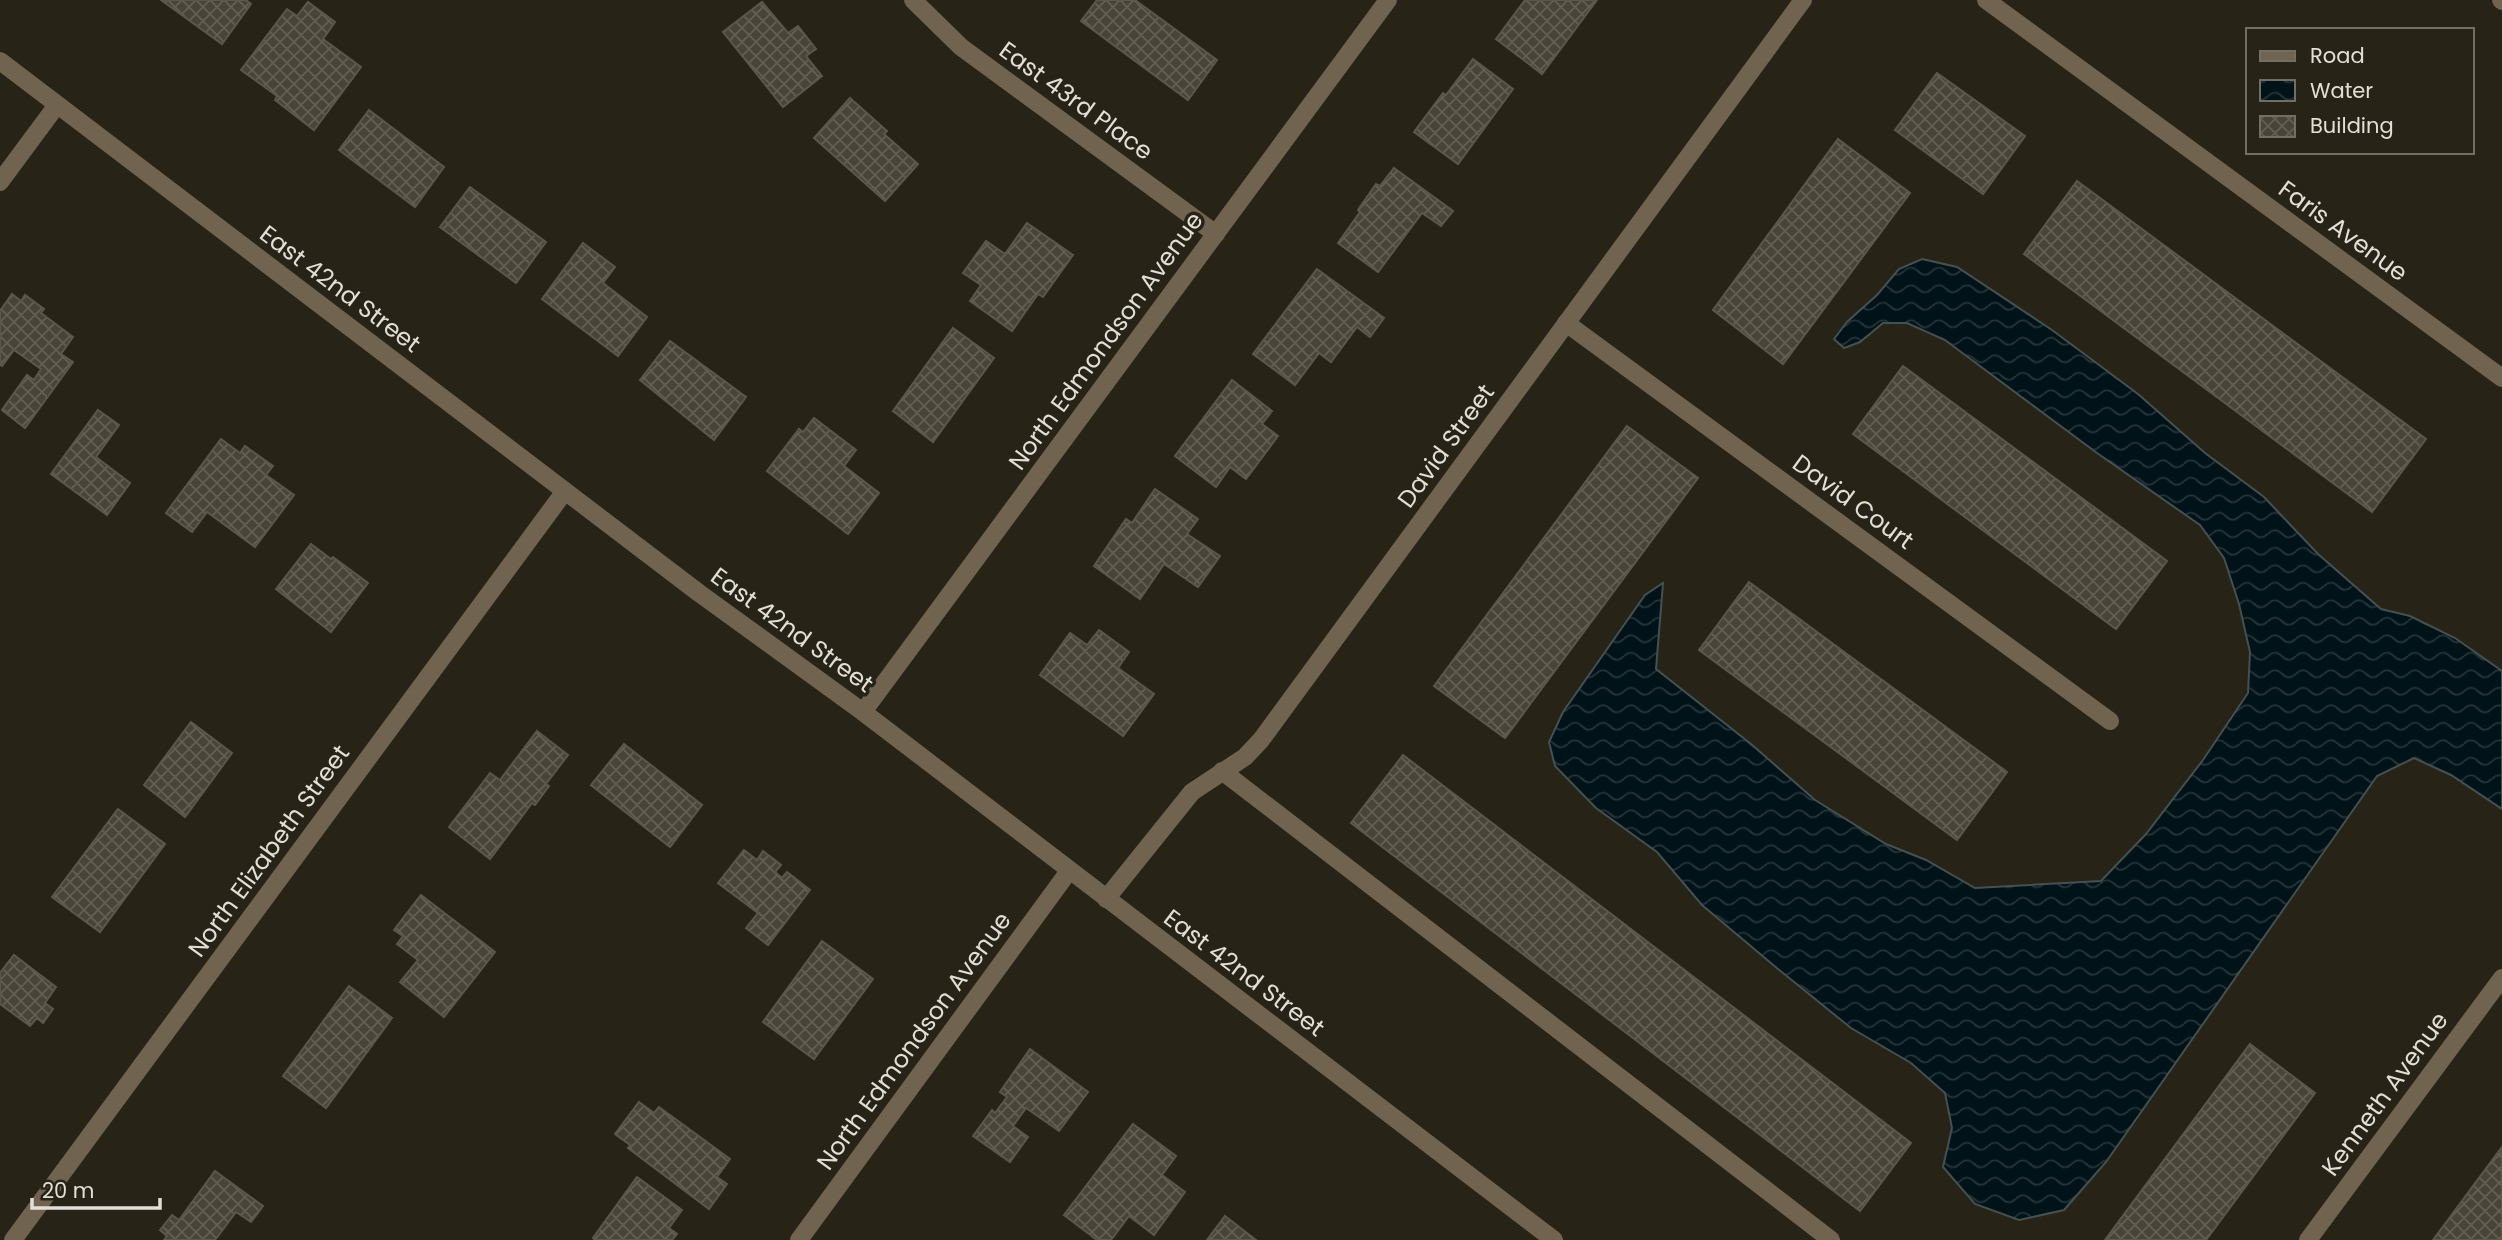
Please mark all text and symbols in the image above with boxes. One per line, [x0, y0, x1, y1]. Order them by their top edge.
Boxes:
legend [2246, 28, 2474, 154]
street label: East 43rd Place [993, 34, 1160, 168]
text: Road [2310, 41, 2365, 70]
text: Water [2310, 76, 2373, 105]
text: Building [2310, 111, 2394, 140]
street label: Faris Avenue [2272, 173, 2415, 289]
street label: North Edmondson Avenue [1001, 205, 1211, 476]
street label: East 42nd Street [253, 217, 427, 360]
street label: David Street [1389, 377, 1502, 514]
street label: David Court [1786, 446, 1920, 557]
street label: East 42nd Street [704, 559, 880, 700]
street label: North Elizabeth Street [180, 738, 357, 963]
street label: East 42nd Street [1157, 901, 1331, 1044]
street label: North Edmondson Avenue [809, 905, 1019, 1176]
street label: Kenneth Avenue [2314, 1005, 2455, 1182]
scale bar [32, 1166, 159, 1210]
text: 20 m [42, 1176, 95, 1205]

